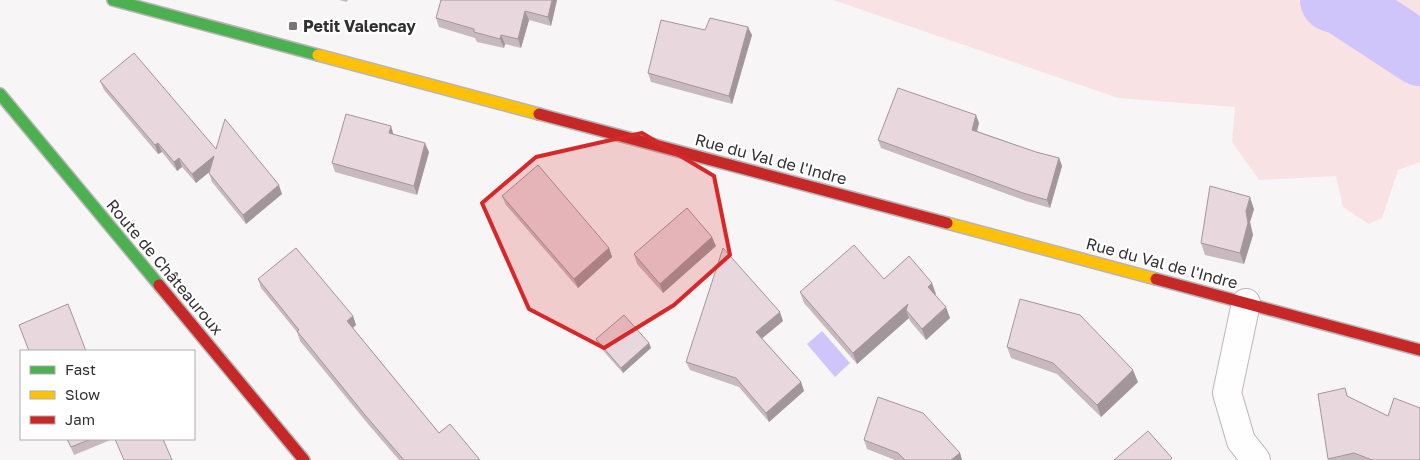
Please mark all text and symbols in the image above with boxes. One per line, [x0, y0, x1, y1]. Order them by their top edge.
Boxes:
place label: Petit Valencay [303, 16, 416, 36]
marker: Petit Valencay [287, 20, 299, 32]
street label: Rue du Val de l'Indre [693, 129, 849, 189]
street label: Route de Châteauroux [102, 195, 228, 339]
street label: Rue du Val de l'Indre [1084, 233, 1240, 293]
legend [20, 350, 195, 440]
text: Fast [65, 360, 96, 378]
text: Slow [65, 385, 100, 403]
text: Jam [65, 410, 95, 428]

